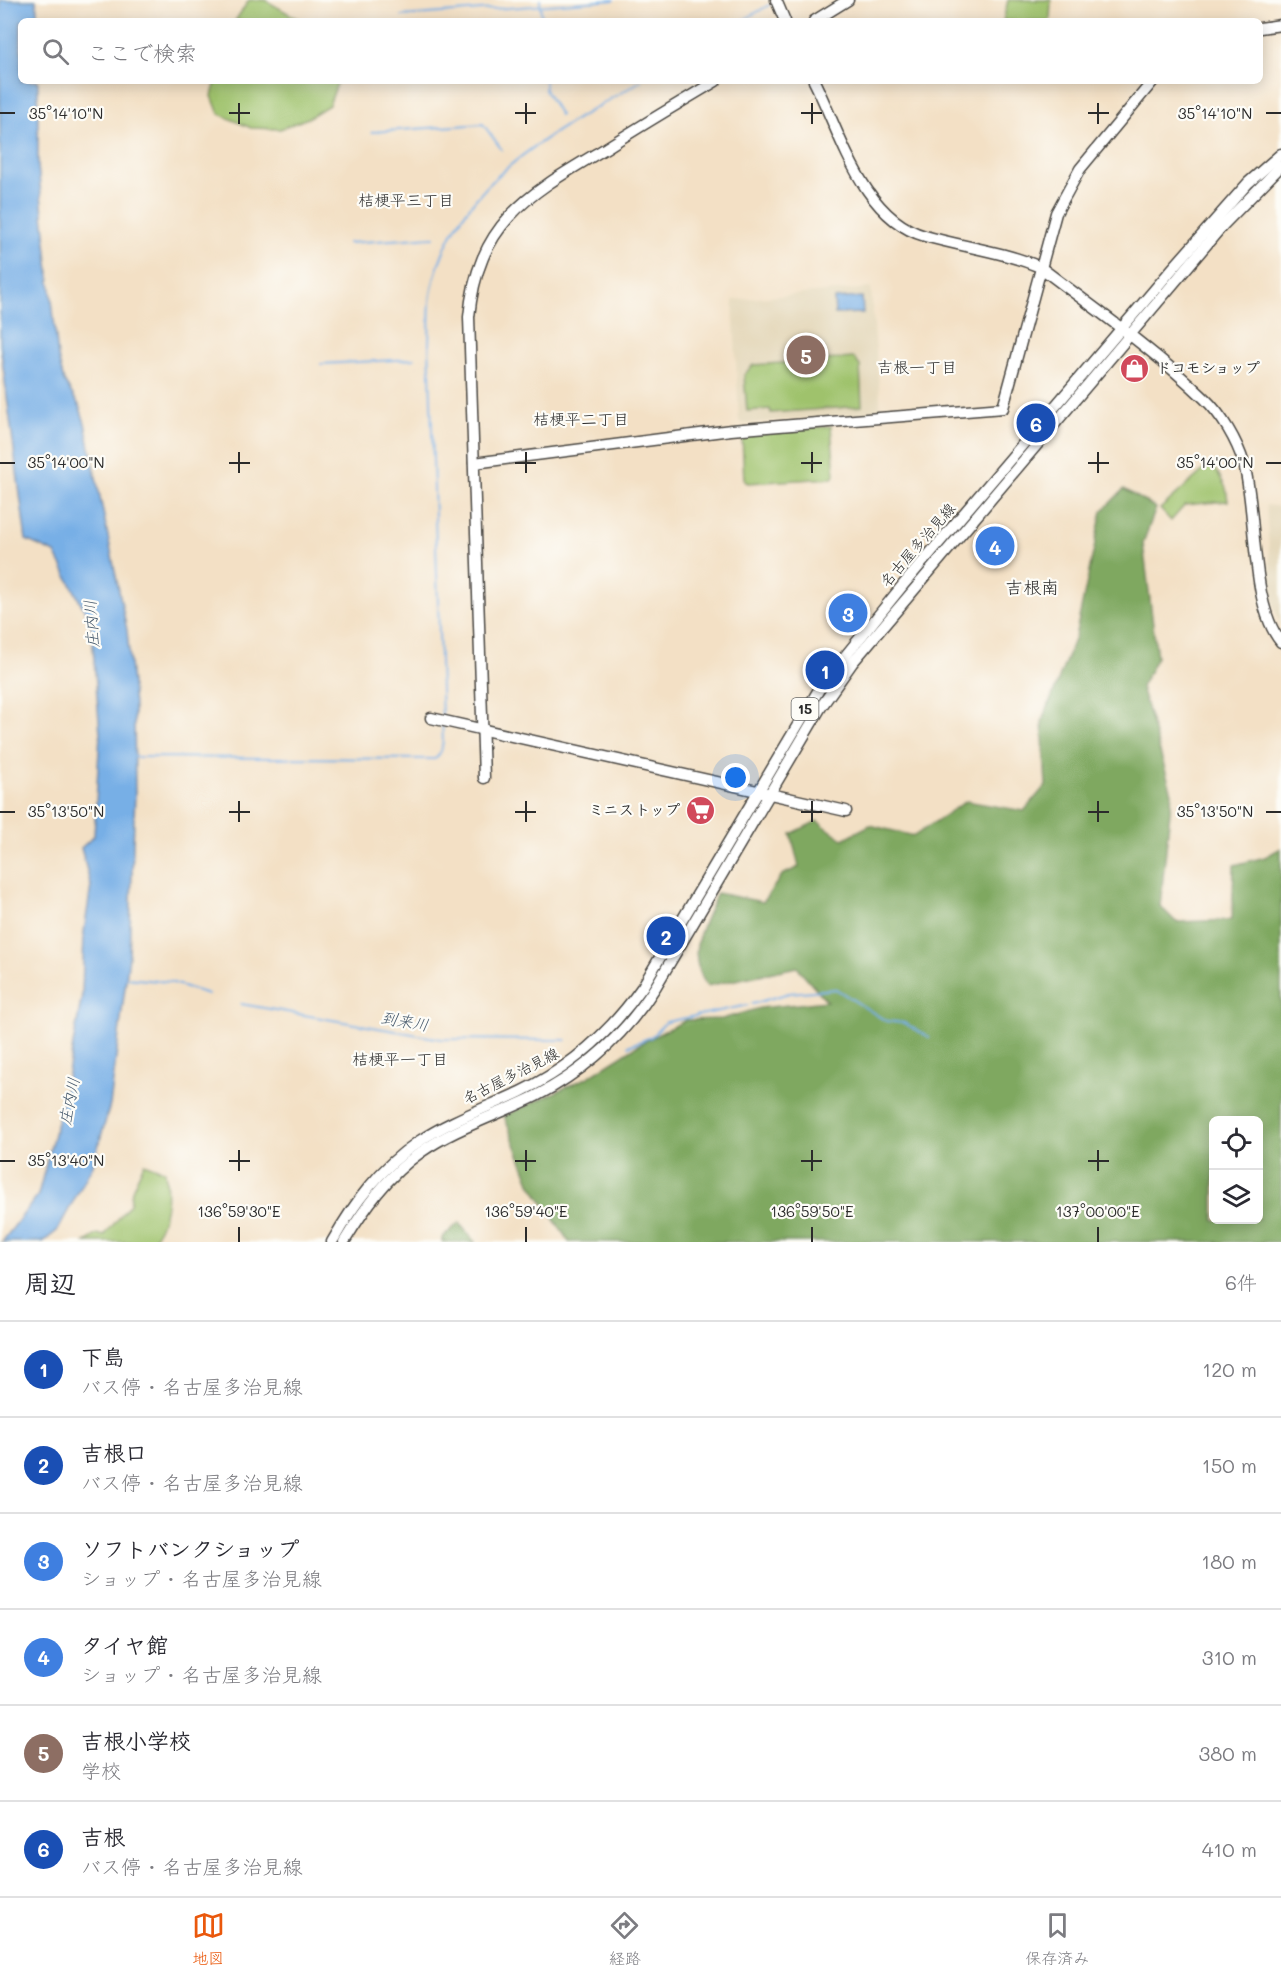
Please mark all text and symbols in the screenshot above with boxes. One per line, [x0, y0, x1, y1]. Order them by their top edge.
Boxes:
search box [18, 18, 1263, 84]
icon: search [39, 35, 72, 68]
text: ここで検索 [87, 38, 197, 67]
text: 35°14'10"N [29, 103, 103, 123]
text: 35°14'10"N [1178, 103, 1252, 123]
district label: 桔梗平三丁目 [358, 189, 454, 210]
pin: 5 [786, 332, 826, 378]
shop icon: ドコモショップ [1119, 352, 1151, 384]
district label: 吉根一丁目 [877, 356, 957, 377]
place label: ドコモショップ [1156, 357, 1260, 377]
pin: 6 [1016, 400, 1056, 446]
district label: 桔梗平二丁目 [533, 408, 629, 429]
text: 35°14'00"N [27, 452, 105, 472]
text: 35°14'00"N [1176, 452, 1254, 472]
street label: 名古屋多治見線 [875, 498, 959, 591]
pin: 4 [976, 524, 1014, 568]
district label: 吉根南 [1005, 575, 1059, 599]
pin: 3 [828, 590, 868, 636]
water label: 庄内川 [78, 599, 103, 649]
pin: 1 [806, 648, 844, 692]
road number: 15 [792, 698, 818, 720]
your location [721, 763, 750, 792]
supermarket icon: ミニストップ [685, 794, 717, 826]
place label: ミニストップ [588, 799, 680, 819]
text: 35°13'50"N [28, 801, 104, 821]
text: 35°13'50"N [1177, 801, 1253, 821]
pin: 2 [646, 914, 686, 958]
water label: 到来川 [380, 1006, 431, 1035]
street label: 名古屋多治見線 [459, 1042, 562, 1108]
district label: 桔梗平一丁目 [352, 1048, 448, 1069]
water label: 庄内川 [54, 1075, 83, 1126]
map controls [1209, 1116, 1263, 1224]
button: locate [1209, 1116, 1263, 1170]
text: 35°13'40"N [28, 1150, 104, 1170]
button: layers [1209, 1170, 1263, 1224]
text: 136°59'30"E [197, 1201, 281, 1221]
text: 136°59'40"E [484, 1201, 568, 1221]
text: 136°59'50"E [770, 1201, 854, 1221]
text: 137°00'00"E [1056, 1201, 1140, 1221]
text: 周辺 [24, 1266, 76, 1300]
text: 6件 [1225, 1269, 1257, 1295]
text: 下島 [81, 1342, 125, 1371]
text: 1 [39, 1356, 48, 1382]
text: 120 m [1202, 1356, 1257, 1382]
text: バス停 · 名古屋多治見線 [81, 1373, 303, 1399]
text: 吉根口 [81, 1438, 147, 1467]
text: 2 [38, 1452, 49, 1478]
text: 150 m [1202, 1452, 1257, 1478]
text: バス停 · 名古屋多治見線 [81, 1469, 303, 1495]
text: ソフトバンクショップ [81, 1534, 299, 1563]
text: 3 [38, 1548, 50, 1574]
text: 180 m [1201, 1548, 1257, 1574]
text: ショップ · 名古屋多治見線 [81, 1565, 322, 1591]
text: タイヤ館 [81, 1630, 168, 1659]
text: 4 [37, 1644, 50, 1670]
text: 310 m [1202, 1644, 1257, 1670]
text: ショップ · 名古屋多治見線 [81, 1661, 322, 1687]
text: 吉根小学校 [81, 1726, 191, 1755]
text: 5 [38, 1740, 49, 1766]
text: 380 m [1199, 1740, 1257, 1766]
text: 学校 [81, 1757, 121, 1783]
text: 吉根 [81, 1822, 125, 1851]
text: 6 [37, 1836, 50, 1862]
text: 410 m [1202, 1836, 1257, 1862]
text: バス停 · 名古屋多治見線 [81, 1853, 303, 1879]
tab: 地図 [192, 1909, 225, 1969]
tab: 経路 [608, 1909, 641, 1969]
tab: 保存済み [1025, 1909, 1089, 1969]

